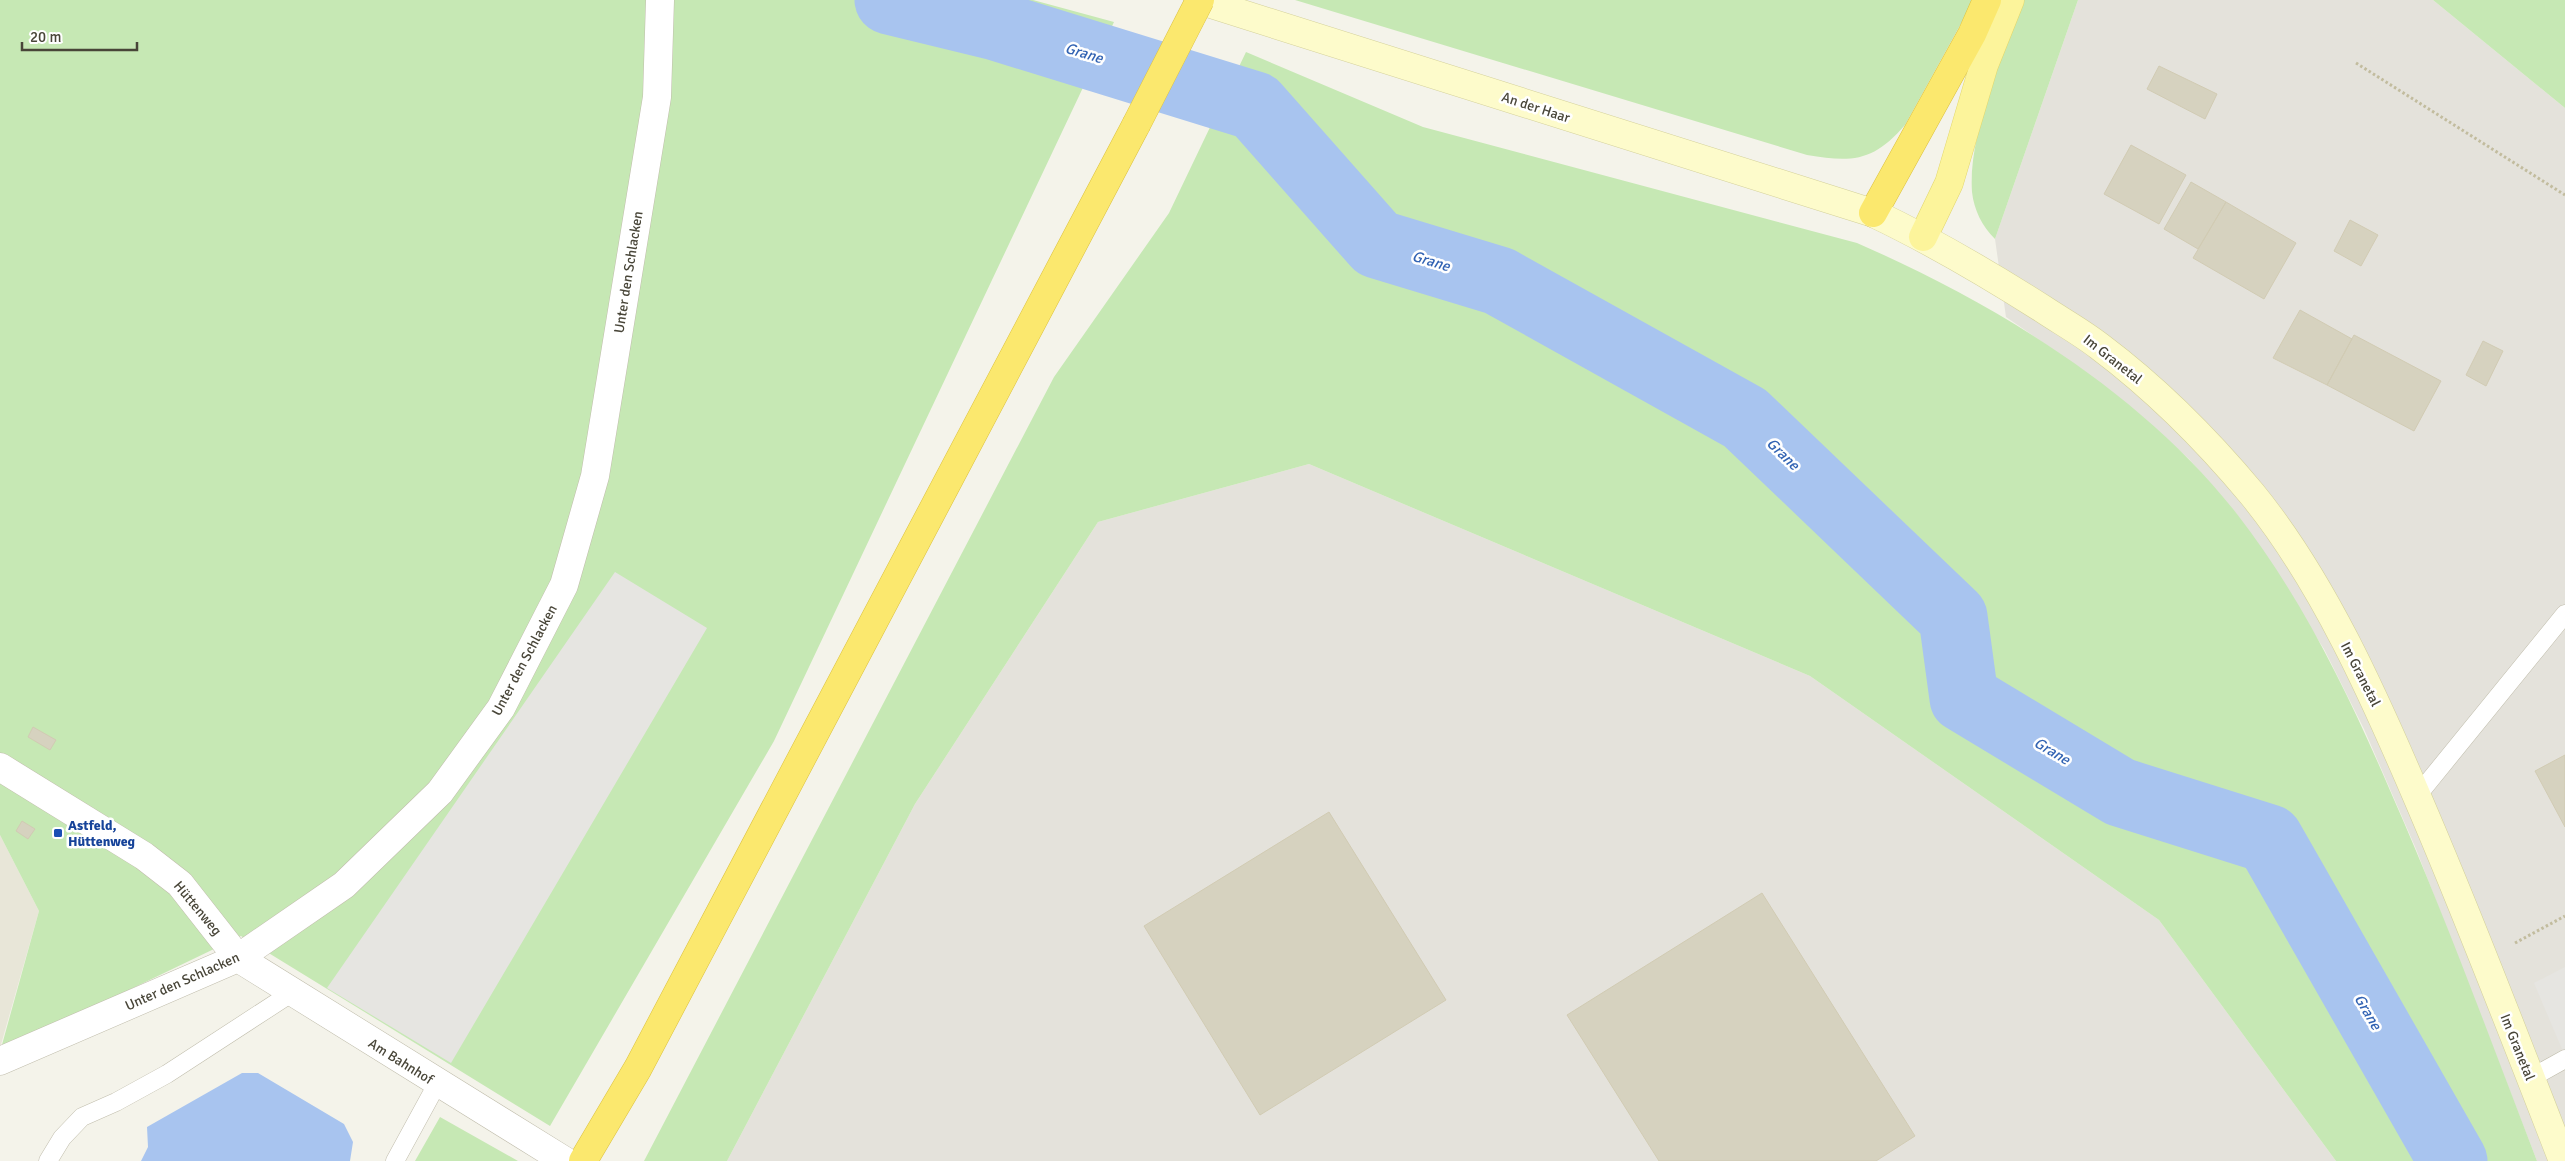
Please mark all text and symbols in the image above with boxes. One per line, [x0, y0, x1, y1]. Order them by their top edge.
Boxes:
scale bar [22, 20, 138, 52]
text: 20 m [30, 28, 61, 46]
water label: Grane [1063, 39, 1106, 68]
street label: An der Haar [1500, 88, 1573, 127]
street label: Unter den Schlacken [610, 210, 647, 334]
water label: Grane [1410, 247, 1453, 276]
street label: Im Granetal [2080, 331, 2146, 388]
water label: Grane [1763, 434, 1804, 475]
street label: Unter den Schlacken [488, 602, 561, 719]
street label: Im Granetal [2337, 639, 2384, 709]
water label: Grane [2031, 733, 2074, 769]
place label: Astfeld, Hüttenweg [68, 817, 136, 850]
marker: Astfeld, Hüttenweg [52, 827, 64, 839]
street label: Hüttenweg [170, 878, 225, 939]
street label: Unter den Schlacken [122, 949, 242, 1014]
water label: Grane [2351, 991, 2386, 1034]
street label: Im Granetal [2496, 1011, 2539, 1083]
street label: Am Bahnhof [365, 1035, 437, 1089]

